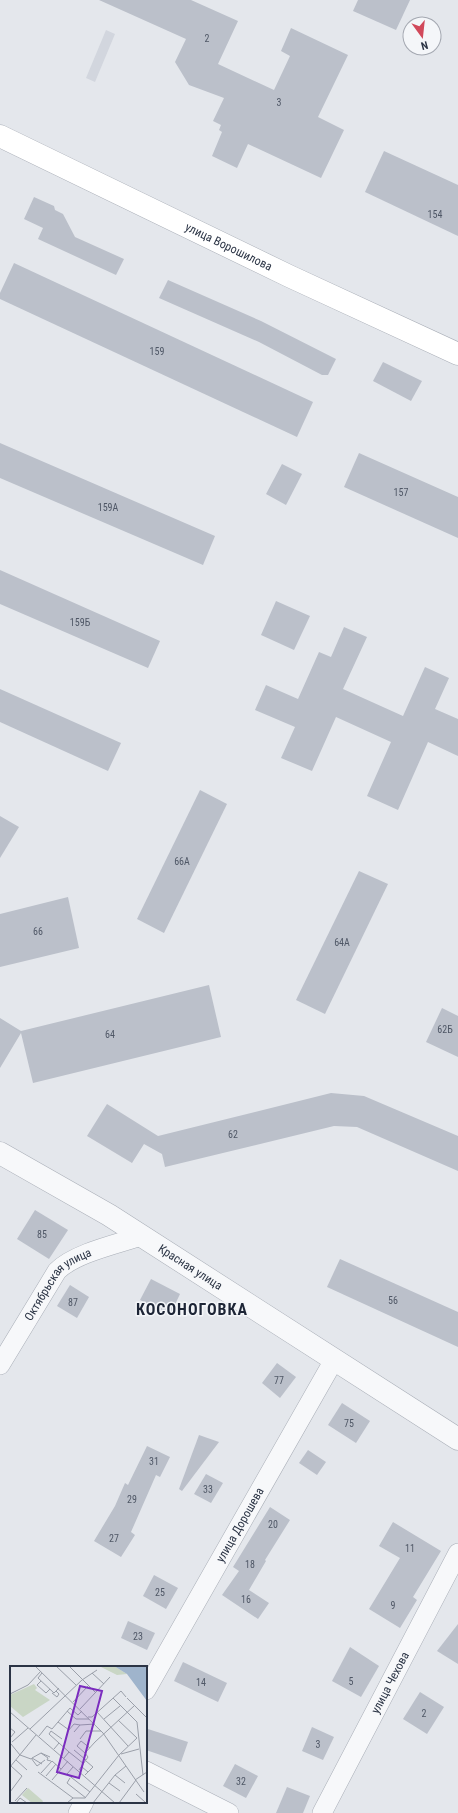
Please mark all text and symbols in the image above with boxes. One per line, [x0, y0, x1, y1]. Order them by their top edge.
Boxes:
north arrow [402, 16, 442, 56]
house number: 2 [205, 33, 210, 44]
text: N [419, 38, 429, 52]
house number: 3 [277, 97, 282, 108]
house number: 154 [428, 209, 442, 220]
street label: улица Ворошилова [183, 220, 275, 274]
house number: 159 [150, 346, 164, 357]
house number: 157 [394, 487, 408, 498]
house number: 159А [98, 502, 119, 513]
house number: 159Б [70, 617, 91, 628]
house number: 66А [174, 856, 190, 867]
house number: 66 [33, 926, 43, 937]
house number: 64А [334, 937, 350, 948]
house number: 62Б [437, 1024, 453, 1035]
house number: 64 [105, 1029, 115, 1040]
house number: 62 [228, 1129, 238, 1140]
house number: 85 [37, 1229, 47, 1240]
street label: Красная улица [156, 1241, 225, 1293]
street label: Октябрьская улица [22, 1245, 94, 1323]
house number: 56 [388, 1295, 398, 1306]
house number: 87 [68, 1297, 78, 1308]
district label: КОСОНОГОВКА [136, 1300, 248, 1319]
house number: 77 [274, 1375, 284, 1386]
house number: 75 [344, 1418, 354, 1429]
house number: 31 [149, 1456, 159, 1467]
house number: 33 [203, 1484, 213, 1495]
street label: улица Дорошева [213, 1485, 267, 1565]
house number: 29 [127, 1494, 137, 1505]
house number: 20 [268, 1519, 278, 1530]
house number: 27 [109, 1533, 119, 1544]
house number: 11 [405, 1543, 415, 1554]
house number: 18 [245, 1559, 255, 1570]
house number: 25 [155, 1587, 165, 1598]
house number: 16 [241, 1594, 251, 1605]
house number: 9 [391, 1600, 396, 1611]
house number: 23 [133, 1631, 143, 1642]
street label: улица Чехова [368, 1649, 412, 1716]
inset map [10, 1666, 147, 1803]
house number: 5 [349, 1676, 354, 1687]
house number: 14 [196, 1677, 206, 1688]
house number: 2 [422, 1708, 427, 1719]
house number: 3 [316, 1739, 321, 1750]
house number: 32 [236, 1776, 246, 1787]

